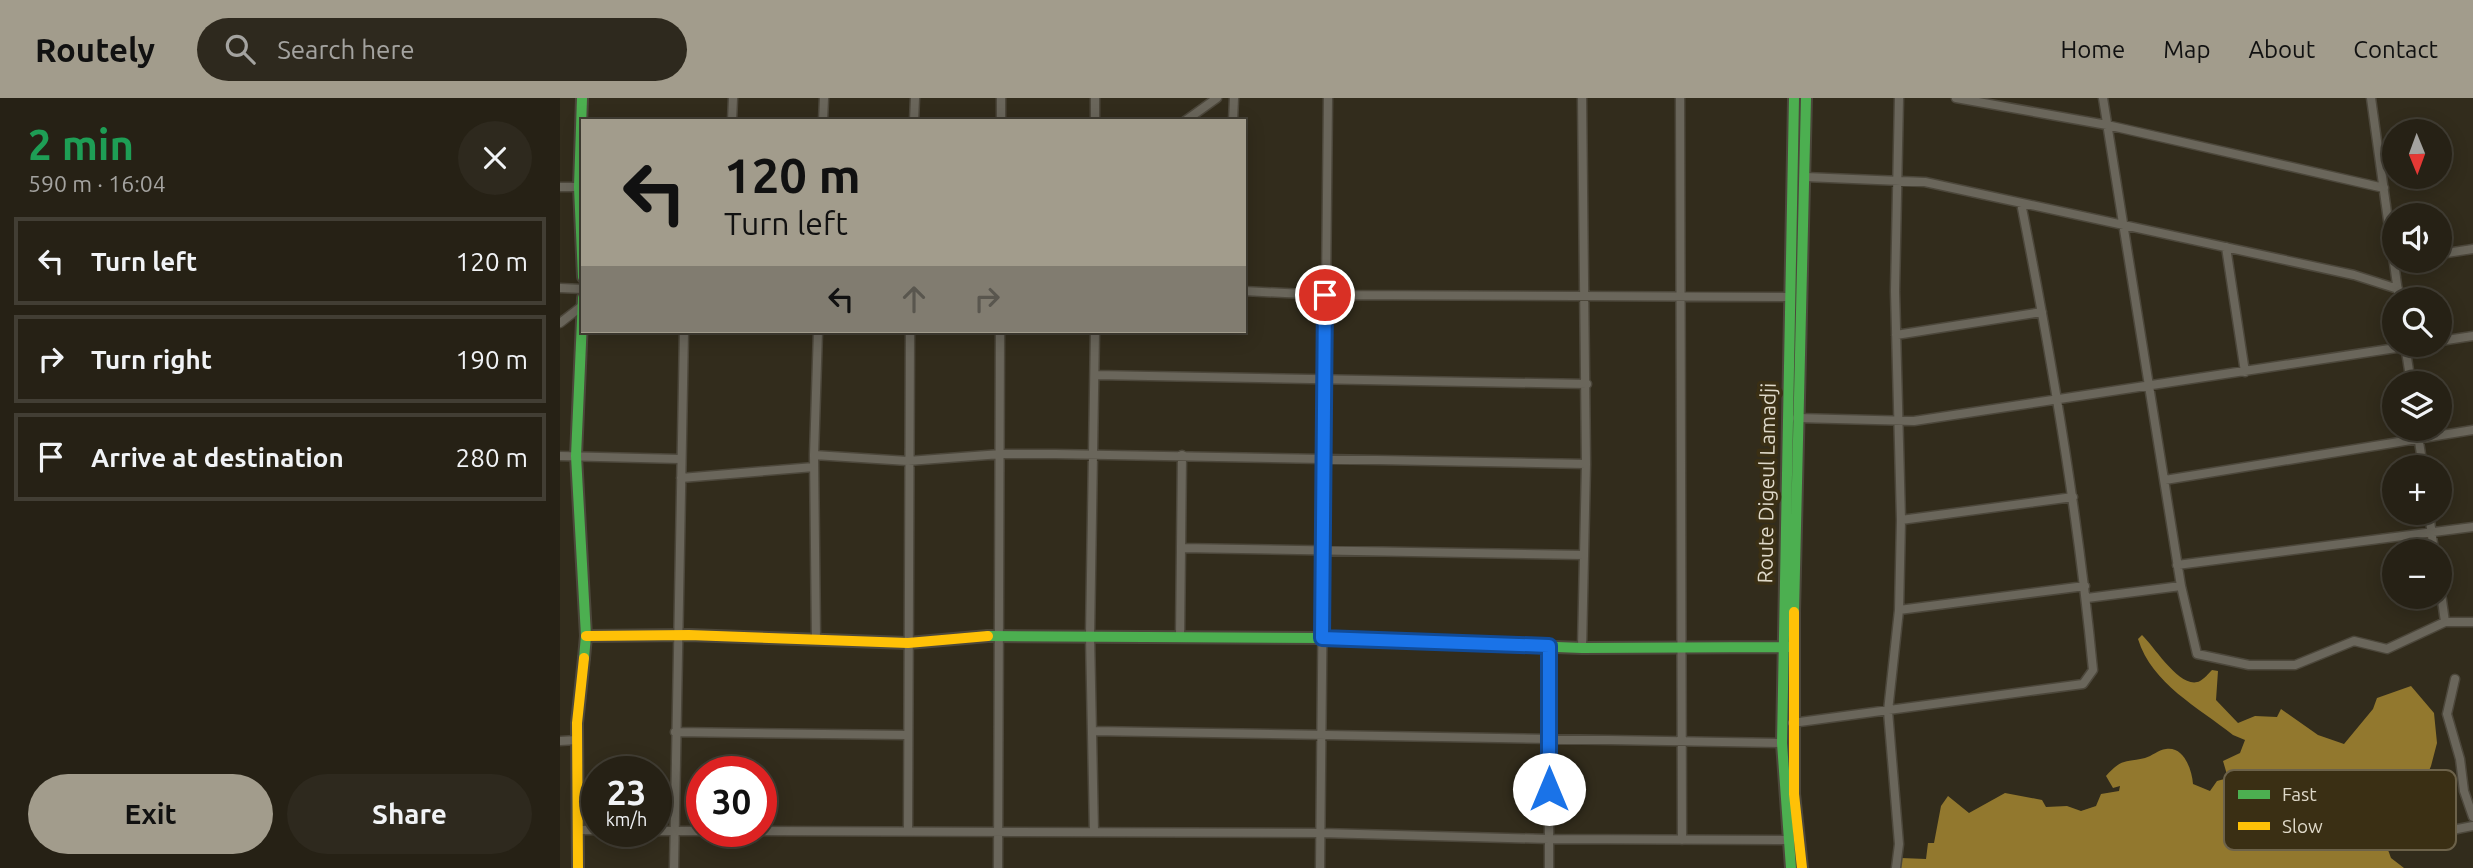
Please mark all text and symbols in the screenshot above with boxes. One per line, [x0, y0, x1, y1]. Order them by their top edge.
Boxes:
search box [197, 18, 687, 81]
icon: search [221, 30, 259, 68]
text: Routely [35, 31, 155, 68]
text: Search here [277, 35, 415, 64]
text: Home [2060, 36, 2125, 63]
text: Map [2163, 36, 2210, 63]
text: About [2248, 36, 2315, 63]
text: Contact [2353, 36, 2438, 63]
north arrow [2382, 119, 2452, 189]
map controls [2382, 119, 2452, 609]
text: 2 min [28, 121, 134, 168]
button: close [458, 121, 532, 195]
icon: left [609, 147, 700, 238]
text: 120 m [724, 147, 861, 202]
text: 590 m · 16:04 [28, 171, 166, 196]
button: sound [2382, 203, 2452, 273]
text: Turn left [724, 205, 848, 241]
icon: left [32, 242, 70, 280]
text: Turn left [91, 247, 197, 276]
text: 120 m [456, 247, 528, 276]
pin [1295, 265, 1355, 325]
icon: arrive [1306, 276, 1344, 314]
icon: left [822, 280, 860, 318]
icon: ahead [895, 280, 933, 318]
icon: right [968, 280, 1006, 318]
button: search [2382, 287, 2452, 357]
icon: right [32, 340, 70, 378]
text: Turn right [91, 345, 212, 374]
text: 190 m [456, 345, 528, 374]
button: layers [2382, 371, 2452, 441]
street label: Route Digeul Lamadji [1752, 382, 1780, 584]
icon: arrive [32, 438, 70, 476]
text: Arrive at destination [91, 443, 344, 472]
text: 280 m [456, 443, 528, 472]
button: + [2382, 455, 2452, 525]
button: − [2382, 539, 2452, 609]
position arrow [1512, 752, 1586, 826]
speed limit sign: 30 [686, 756, 777, 847]
legend [2224, 770, 2456, 850]
text: 23 [607, 772, 646, 812]
button: Exit [28, 774, 273, 854]
button: Share [287, 774, 532, 854]
text: Fast [2282, 783, 2317, 805]
text: km/h [606, 809, 647, 829]
text: Slow [2282, 815, 2323, 837]

